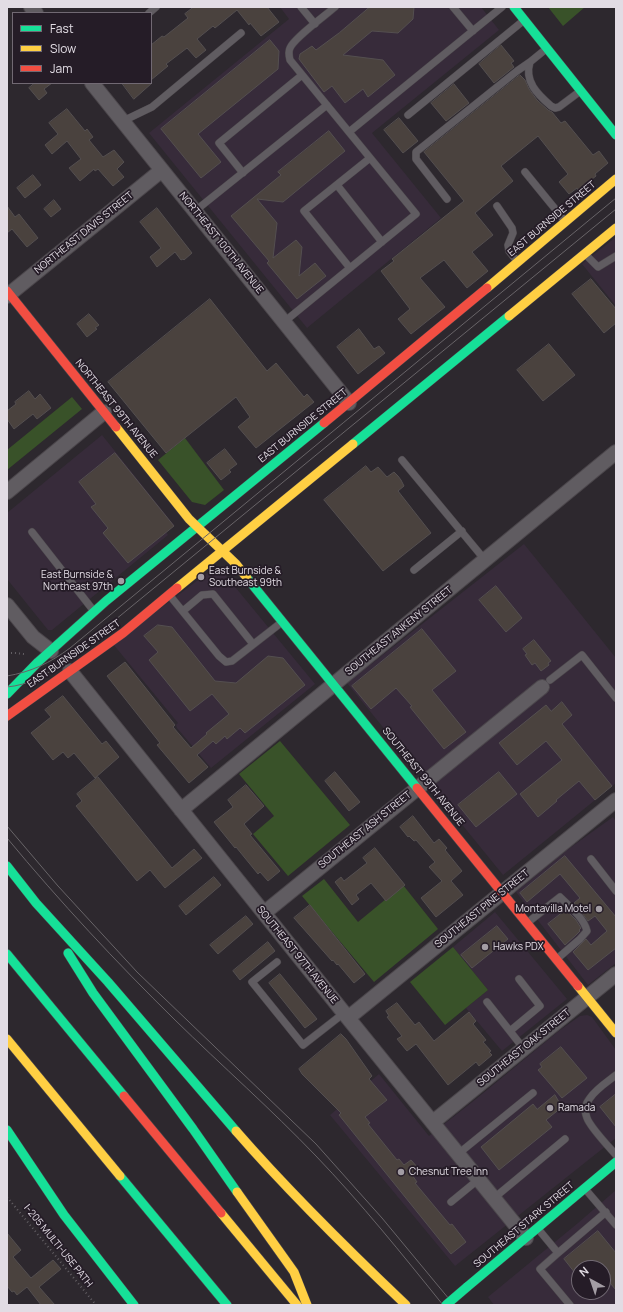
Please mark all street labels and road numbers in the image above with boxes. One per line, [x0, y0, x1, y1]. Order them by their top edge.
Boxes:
street label: EAST BURNSIDE STREET [506, 179, 598, 259]
street label: NORTHEAST DAVIS STREET [32, 189, 136, 277]
street label: NORTHEAST 100TH AVENUE [176, 190, 266, 296]
street label: NORTHEAST 99TH AVENUE [73, 357, 159, 461]
street label: EAST BURNSIDE STREET [256, 386, 350, 466]
street label: SOUTHEAST ANKENY STREET [343, 584, 455, 678]
street label: EAST BURNSIDE STREET [25, 617, 123, 691]
street label: SOUTHEAST 99TH AVENUE [380, 725, 466, 829]
street label: SOUTHEAST ASH STREET [316, 789, 414, 871]
street label: SOUTHEAST PINE STREET [432, 867, 532, 951]
street label: SOUTHEAST 97TH AVENUE [254, 904, 340, 1006]
street label: SOUTHEAST OAK STREET [475, 1007, 573, 1089]
street label: SOUTHEAST STARK STREET [471, 1179, 577, 1271]
street label: I-205 MULTI-USE PATH [21, 1202, 95, 1290]

